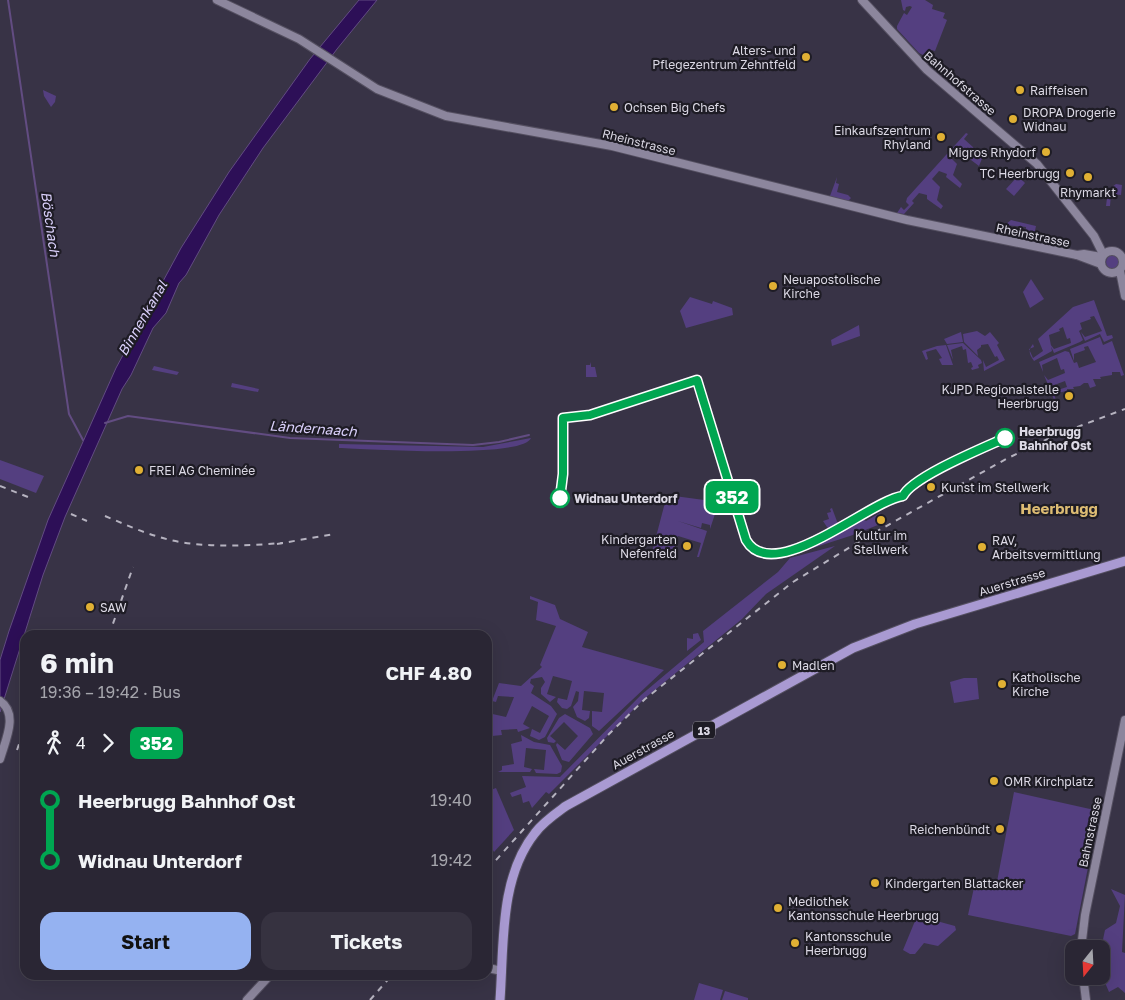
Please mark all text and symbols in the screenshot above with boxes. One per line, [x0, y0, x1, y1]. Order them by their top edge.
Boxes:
place label: Alters- und Pflegezentrum Zehntfeld [652, 43, 796, 72]
street label: Bahnhofstrasse [921, 48, 999, 118]
marker: Alters- und Pflegezentrum Zehntfeld [800, 51, 812, 63]
place label: Raiffeisen [1030, 83, 1088, 98]
marker: Raiffeisen [1014, 84, 1026, 96]
place label: Ochsen Big Chefs [624, 100, 725, 115]
marker: Ochsen Big Chefs [608, 101, 620, 113]
place label: DROPA Drogerie Widnau [1023, 105, 1116, 134]
marker: DROPA Drogerie Widnau [1007, 113, 1019, 125]
place label: Einkaufszentrum Rhyland [834, 123, 931, 152]
street label: Rheinstrasse [601, 126, 677, 158]
marker: Einkaufszentrum Rhyland [935, 131, 947, 143]
place label: Migros Rhydorf [948, 145, 1037, 160]
marker: Migros Rhydorf [1040, 146, 1052, 158]
place label: TC Heerbrugg [980, 166, 1060, 181]
marker: TC Heerbrugg [1064, 167, 1076, 179]
marker: Rhymarkt [1082, 171, 1094, 183]
place label: Rhymarkt [1060, 185, 1116, 200]
water label: Böschach [38, 190, 64, 259]
street label: Rheinstrasse [995, 220, 1071, 250]
place label: Neuapostolische Kirche [783, 272, 880, 301]
water label: Binnenkanal [114, 277, 171, 359]
marker: Neuapostolische Kirche [767, 280, 779, 292]
place label: KJPD Regionalstelle Heerbrugg [941, 382, 1059, 411]
marker: KJPD Regionalstelle Heerbrugg [1063, 390, 1075, 402]
water label: Ländernaach [269, 416, 359, 440]
place label: Heerbrugg Bahnhof Ost [1019, 424, 1092, 453]
marker: Heerbrugg Bahnhof Ost [995, 428, 1015, 448]
place label: FREI AG Cheminée [149, 463, 255, 478]
marker: FREI AG Cheminée [133, 464, 145, 476]
place label: Kunst im Stellwerk [941, 480, 1050, 495]
line badge: 352 [703, 481, 761, 513]
marker: Kunst im Stellwerk [925, 481, 937, 493]
text: 352 [716, 486, 748, 508]
marker: Widnau Unterdorf [550, 488, 570, 508]
place label: Widnau Unterdorf [574, 491, 678, 506]
district label: Heerbrugg [1020, 499, 1098, 517]
marker: Kultur im Stellwerk [875, 514, 887, 526]
place label: Kultur im Stellwerk [854, 528, 909, 557]
place label: Kindergarten Nefenfeld [601, 532, 677, 561]
place label: RAV, Arbeitsvermittlung [992, 533, 1101, 562]
marker: Kindergarten Nefenfeld [681, 540, 693, 552]
marker: RAV, Arbeitsvermittlung [976, 541, 988, 553]
street label: Auerstrasse [977, 565, 1047, 599]
place label: SAW [100, 600, 127, 615]
marker: SAW [84, 601, 96, 613]
text: 6 min [40, 646, 114, 679]
place label: Madlen [792, 658, 835, 673]
marker: Madlen [776, 659, 788, 671]
text: CHF 4.80 [386, 661, 472, 684]
place label: Katholische Kirche [1012, 670, 1081, 699]
marker: Katholische Kirche [996, 678, 1008, 690]
text: 19:36 – 19:42 · Bus [40, 682, 181, 702]
road number: 13 [693, 722, 715, 738]
street label: Auerstrasse [609, 726, 677, 772]
icon: walk [40, 729, 68, 757]
icon: forward [94, 729, 122, 757]
text: 352 [140, 732, 173, 754]
text: 4 [76, 733, 86, 753]
place label: OMR Kirchplatz [1004, 774, 1093, 789]
marker: OMR Kirchplatz [988, 775, 1000, 787]
text: Heerbrugg Bahnhof Ost [78, 789, 295, 812]
text: 19:40 [430, 790, 472, 810]
street label: Bahnstrasse [1075, 795, 1105, 869]
place label: Reichenbündt [909, 822, 990, 837]
marker: Reichenbündt [994, 823, 1006, 835]
text: Widnau Unterdorf [78, 849, 242, 872]
text: 19:42 [431, 850, 472, 870]
place label: Kindergarten Blattacker [885, 876, 1024, 891]
marker: Kindergarten Blattacker [869, 877, 881, 889]
place label: Mediothek Kantonsschule Heerbrugg [788, 894, 939, 923]
marker: Mediothek Kantonsschule Heerbrugg [772, 902, 784, 914]
button: Start [40, 912, 251, 970]
button: Tickets [261, 912, 472, 970]
place label: Kantonsschule Heerbrugg [805, 929, 891, 958]
marker: Kantonsschule Heerbrugg [789, 937, 801, 949]
north arrow [1065, 940, 1110, 985]
map controls [1065, 940, 1110, 985]

